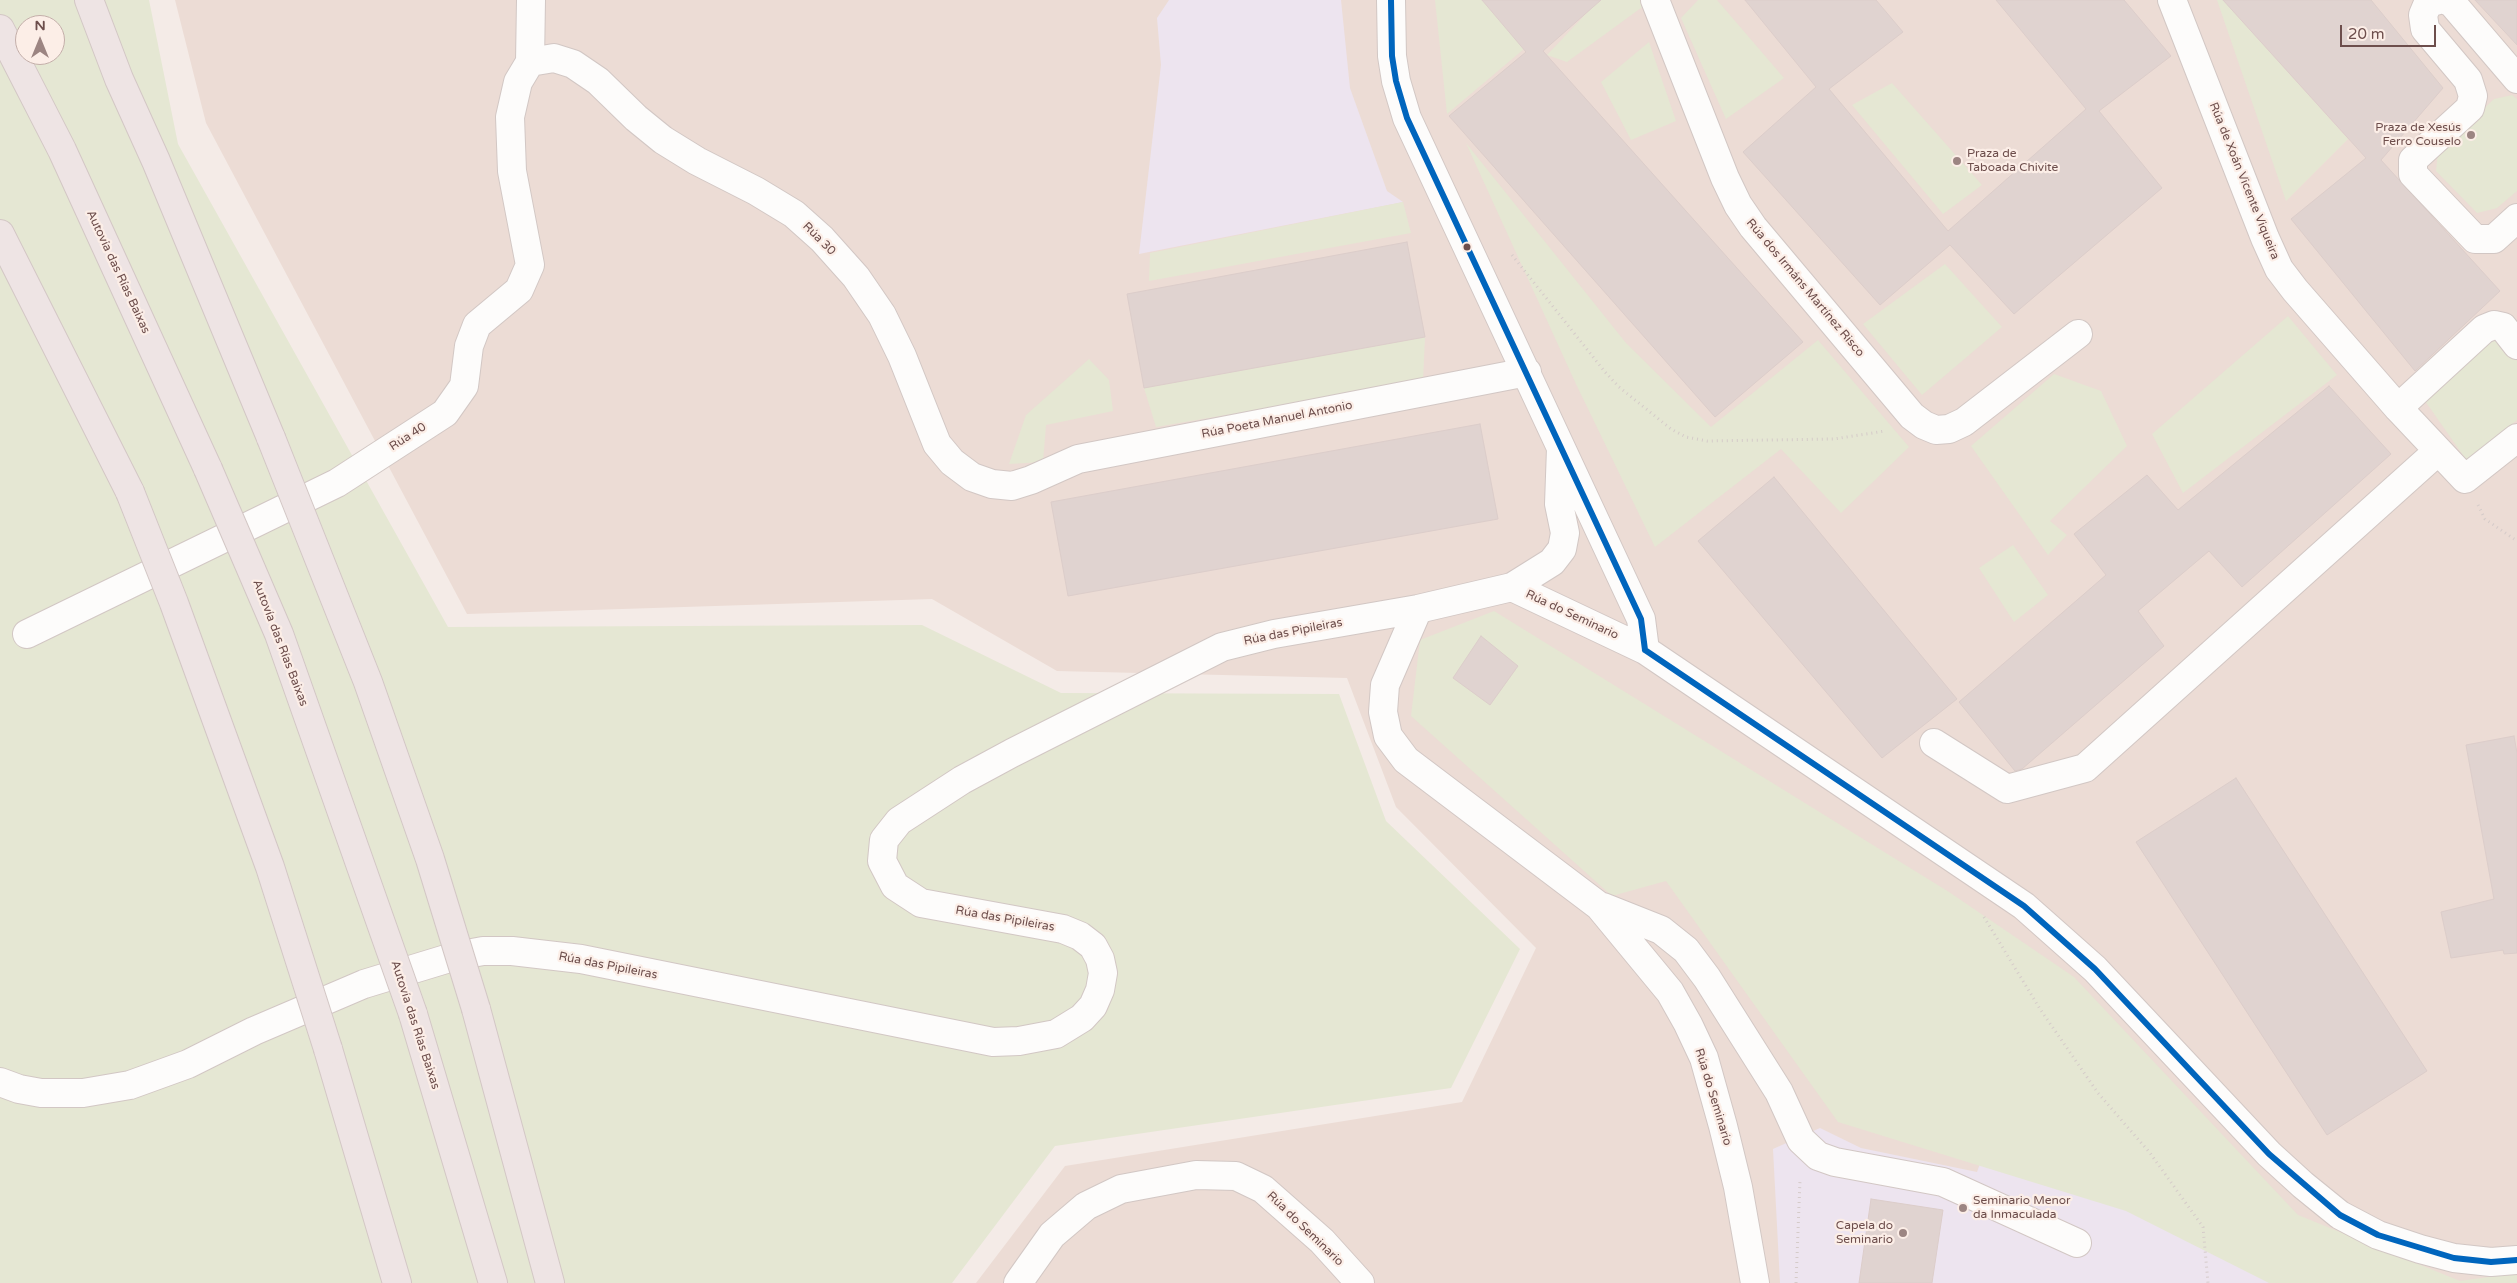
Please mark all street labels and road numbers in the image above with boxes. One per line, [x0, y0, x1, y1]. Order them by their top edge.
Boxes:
street label: Rúa de Xoán Vicente Viqueira [2206, 100, 2282, 262]
street label: Autovía das Rías Baixas [83, 208, 153, 336]
street label: Rúa dos Irmáns Martínez Risco [1743, 216, 1867, 360]
street label: Rúa 30 [799, 219, 839, 259]
street label: Rúa Poeta Manuel Antonio [1200, 398, 1354, 442]
street label: Rúa 40 [387, 420, 429, 454]
street label: Autovía das Rías Baixas [249, 578, 311, 708]
street label: Rúa do Seminario [1523, 587, 1621, 643]
street label: Rúa das Pipileiras [1242, 615, 1344, 649]
street label: Rúa das Pipileiras [954, 903, 1056, 935]
street label: Rúa das Pipileiras [557, 949, 659, 983]
street label: Autovía das Rías Baixas [387, 959, 443, 1091]
street label: Rúa do Seminario [1691, 1047, 1735, 1147]
street label: Rúa do Seminario [1264, 1189, 1346, 1269]

